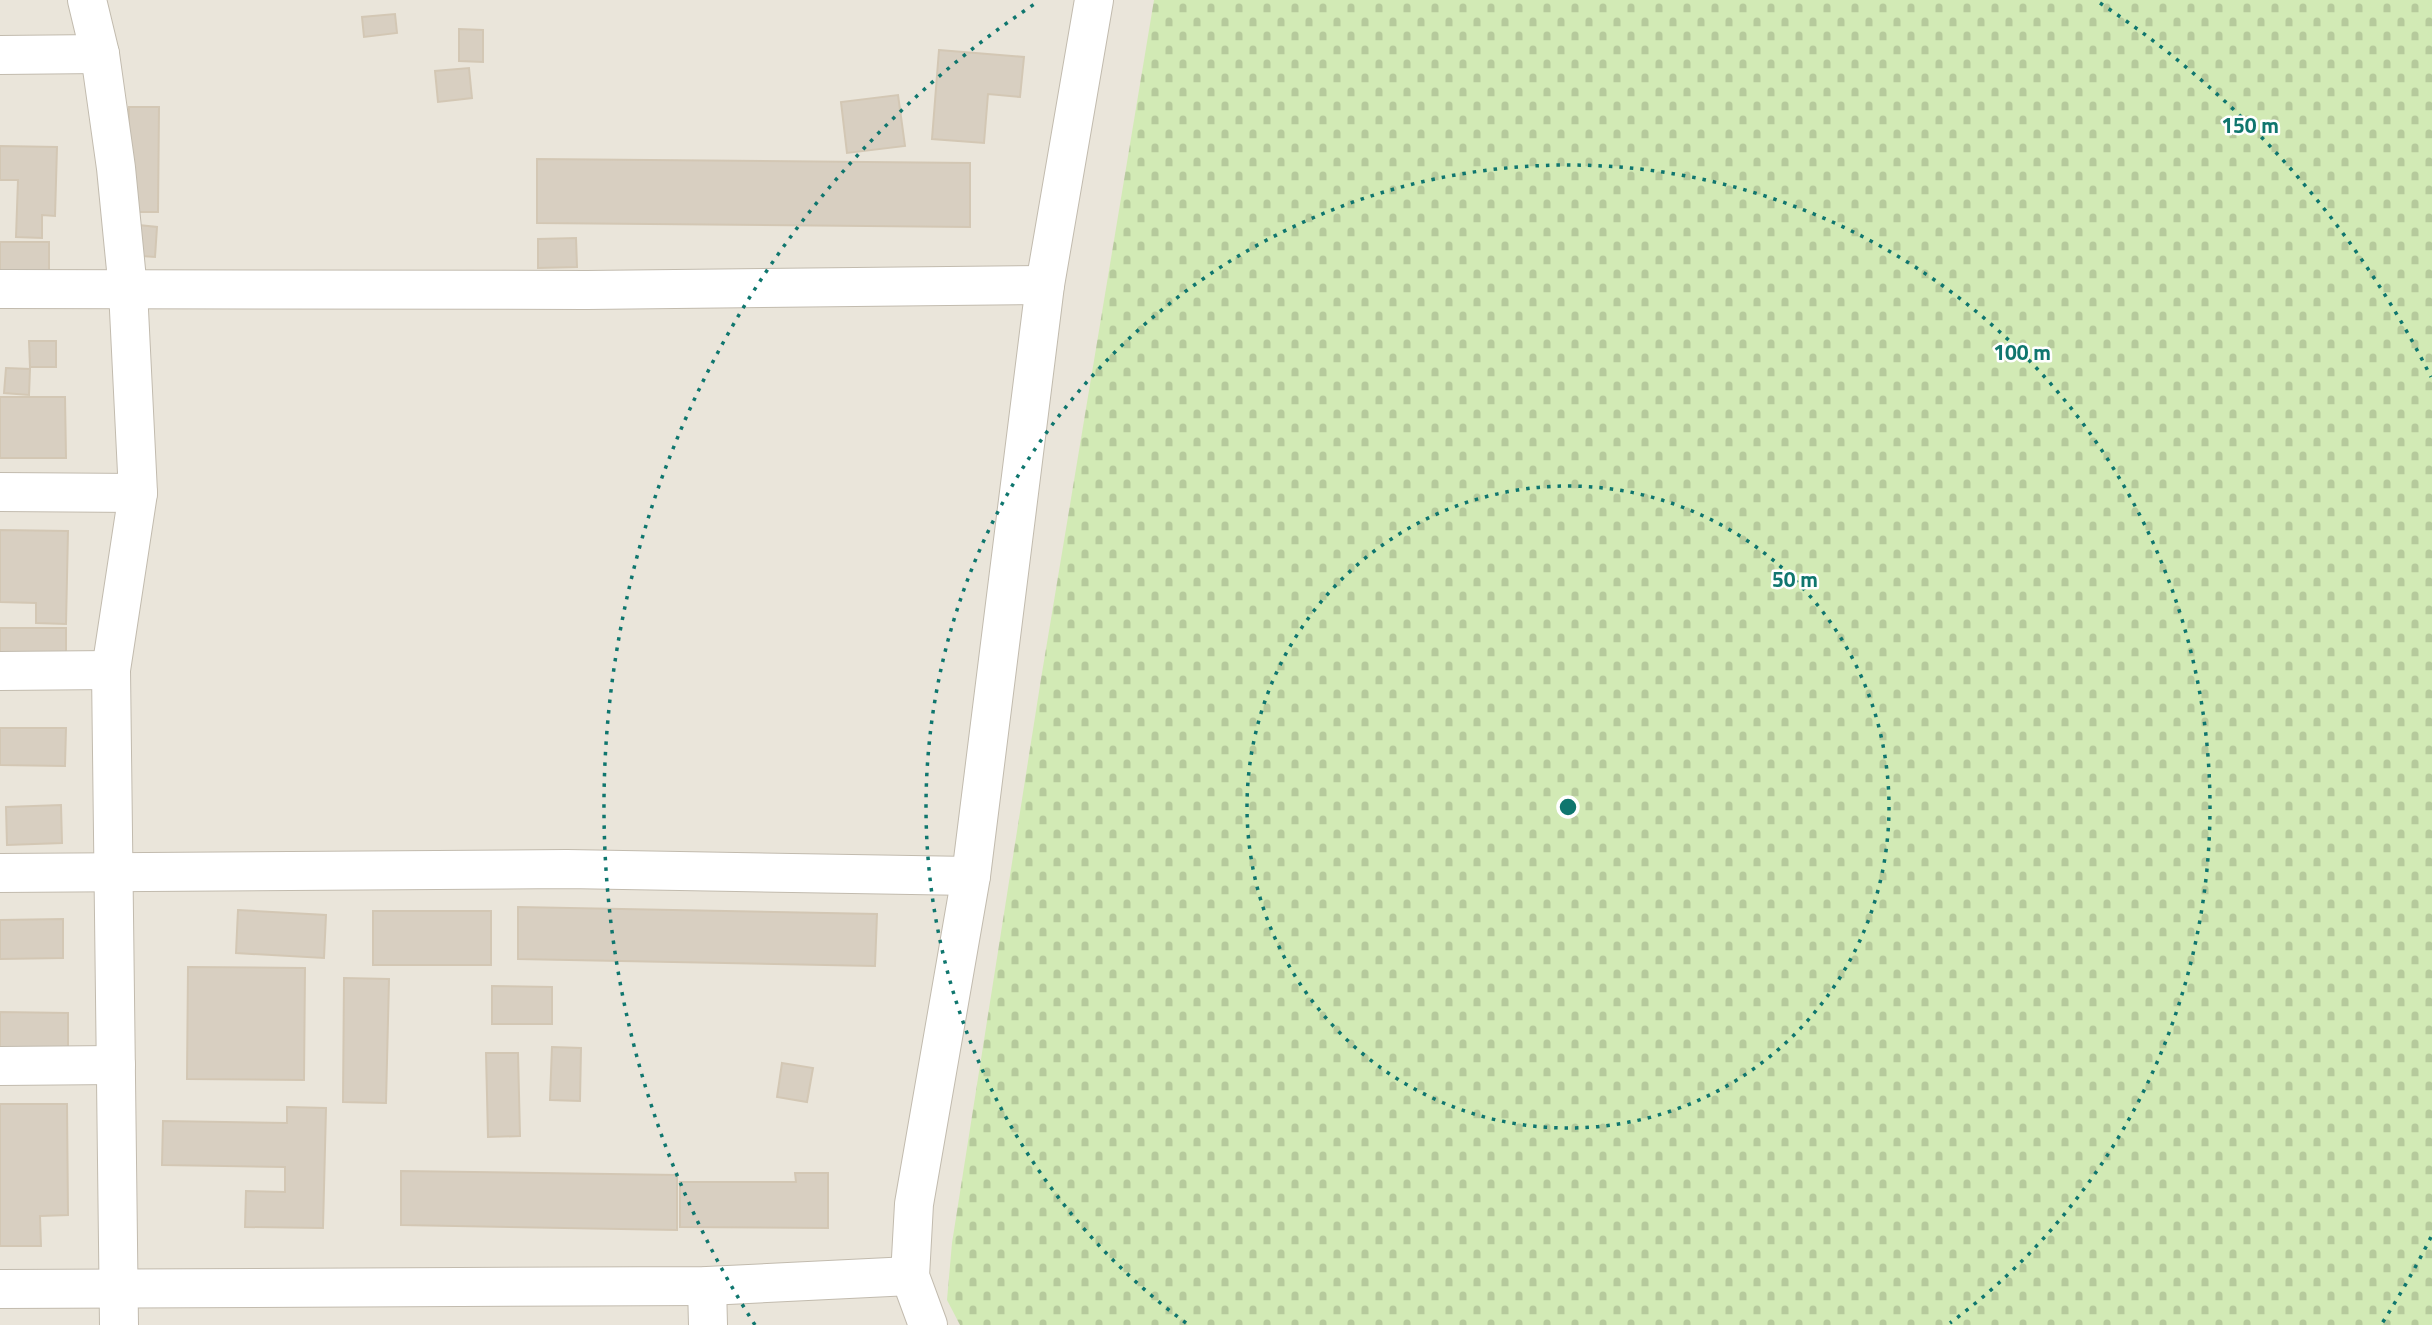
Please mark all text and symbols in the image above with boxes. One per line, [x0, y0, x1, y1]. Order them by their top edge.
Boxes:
text: 150 m [2221, 109, 2279, 141]
text: 100 m [1993, 336, 2051, 368]
text: 50 m [1772, 563, 1818, 595]
centre of rings [1556, 795, 1580, 819]

